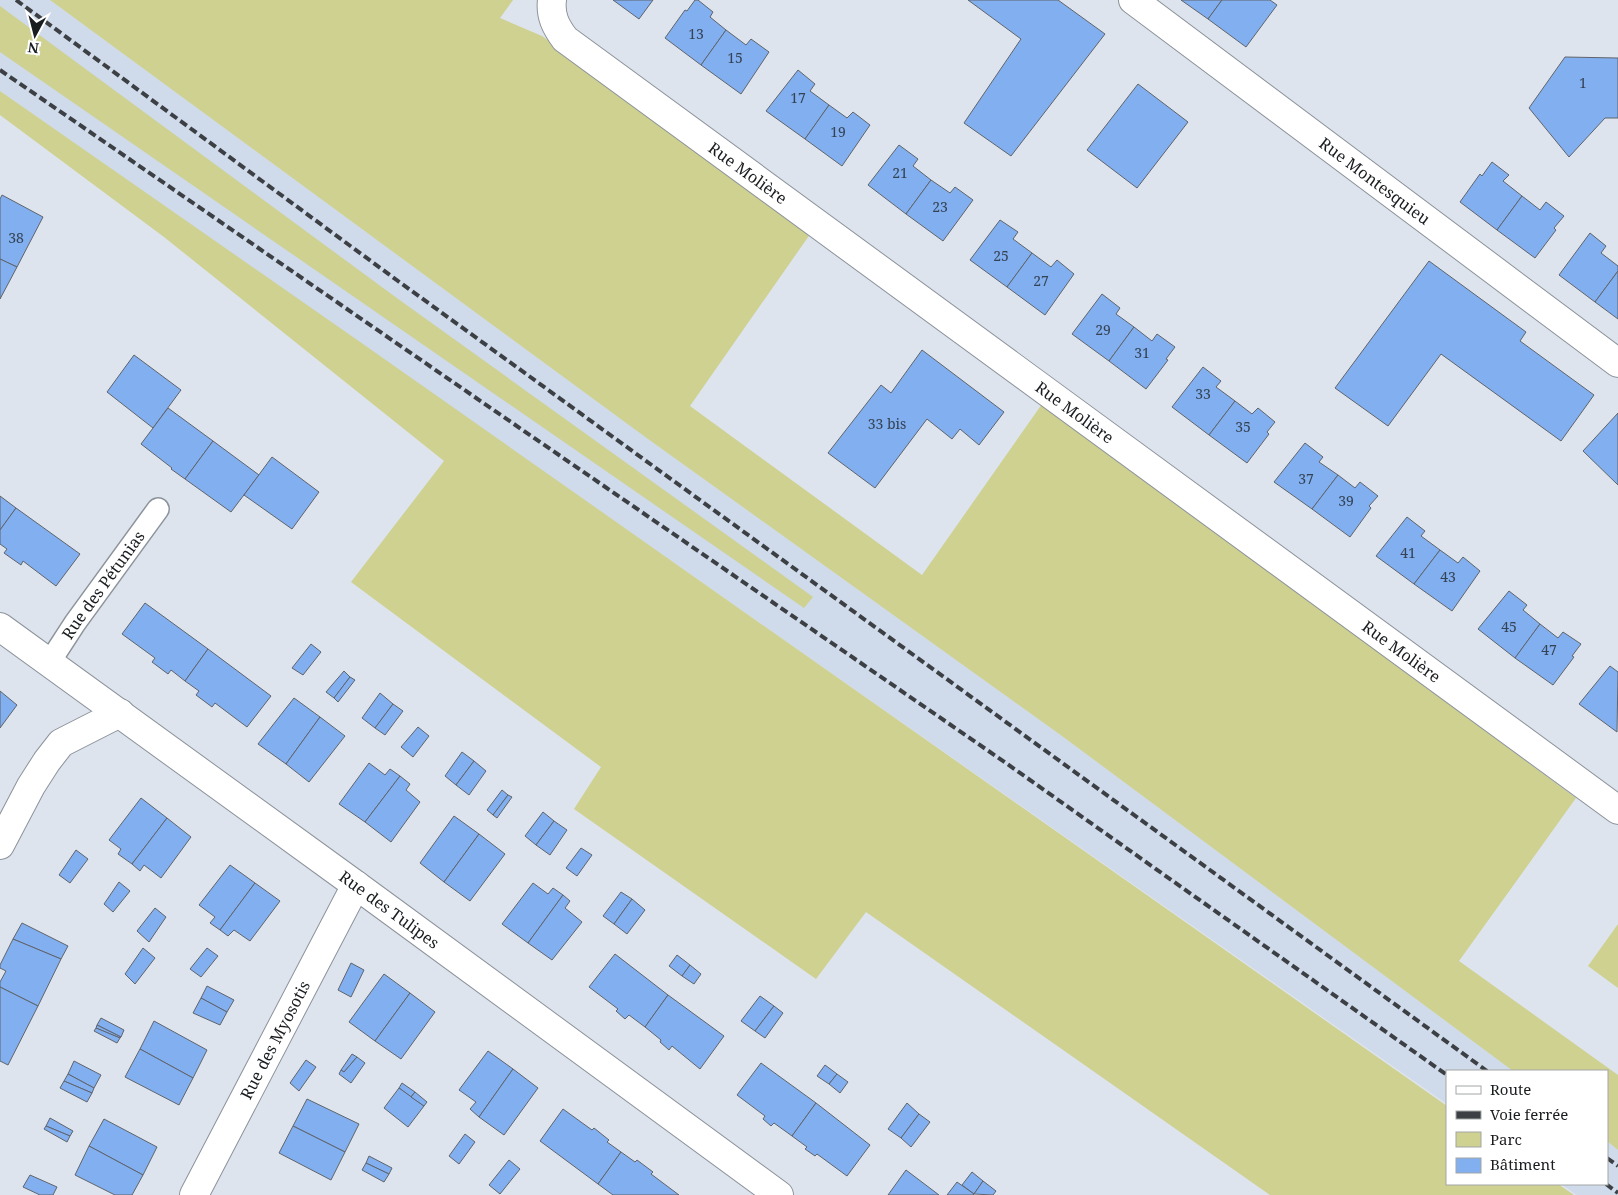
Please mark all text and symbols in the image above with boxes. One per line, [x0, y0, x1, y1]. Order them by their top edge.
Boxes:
north arrow [10, 10, 60, 60]
house number: 13 [688, 24, 704, 43]
text: N [27, 38, 40, 59]
house number: 15 [727, 48, 743, 67]
house number: 1 [1579, 73, 1587, 92]
house number: 17 [790, 88, 806, 107]
house number: 19 [830, 122, 846, 141]
street label: Rue Montesquieu [1315, 132, 1435, 230]
street label: Rue Molière [704, 137, 792, 209]
house number: 21 [892, 163, 908, 182]
house number: 23 [932, 197, 948, 216]
house number: 38 [8, 228, 24, 247]
house number: 25 [993, 246, 1009, 265]
house number: 27 [1033, 271, 1049, 290]
house number: 29 [1095, 320, 1111, 339]
house number: 31 [1134, 343, 1150, 362]
street label: Rue Molière [1031, 376, 1119, 448]
house number: 33 [1195, 384, 1211, 403]
house number: 33 bis [868, 414, 906, 433]
house number: 35 [1235, 417, 1251, 436]
house number: 37 [1298, 469, 1314, 488]
house number: 39 [1338, 491, 1354, 510]
street label: Rue des Pétunias [56, 526, 150, 643]
house number: 41 [1400, 543, 1416, 562]
house number: 43 [1440, 567, 1456, 586]
street label: Rue Molière [1358, 615, 1445, 688]
house number: 45 [1501, 617, 1517, 636]
house number: 47 [1541, 640, 1557, 659]
street label: Rue des Tulipes [335, 865, 444, 953]
street label: Rue des Myosotis [235, 977, 315, 1103]
legend [1446, 1070, 1608, 1185]
text: Route [1490, 1079, 1531, 1099]
text: Voie ferrée [1490, 1104, 1568, 1124]
text: Parc [1490, 1129, 1522, 1149]
text: Bâtiment [1490, 1154, 1556, 1174]

